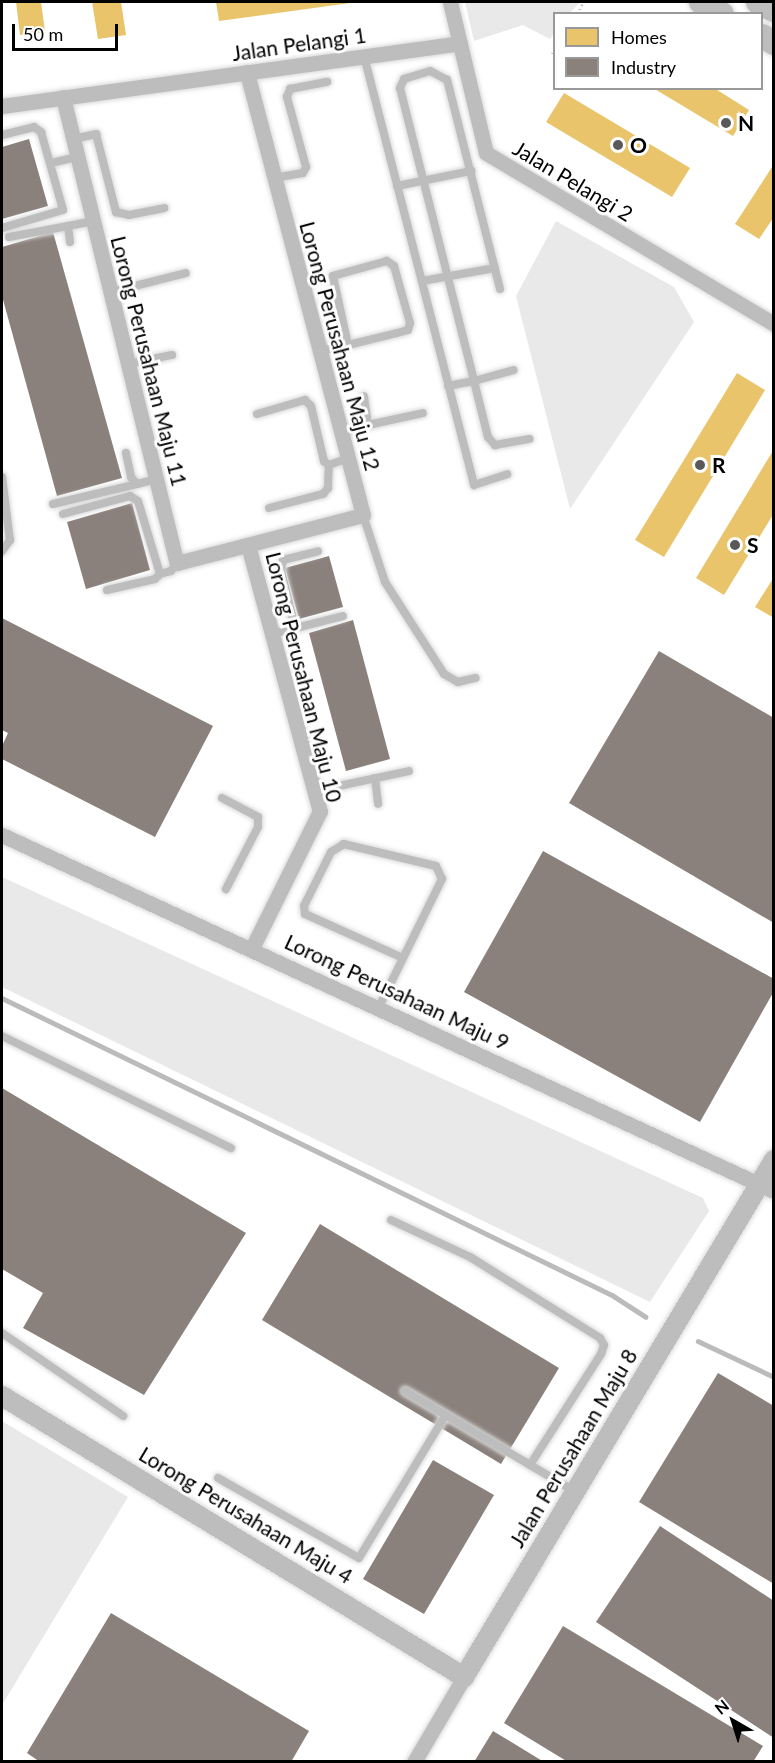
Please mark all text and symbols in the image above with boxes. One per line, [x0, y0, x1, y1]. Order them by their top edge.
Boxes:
scale bar [15, 12, 122, 50]
legend [553, 12, 763, 90]
street label: Jalan Pelangi 1 [230, 22, 368, 66]
text: 50 m [23, 23, 63, 45]
text: Homes [611, 26, 667, 48]
text: Industry [611, 56, 676, 78]
place label: N [738, 110, 754, 136]
marker: N [719, 116, 733, 130]
place label: O [630, 132, 647, 158]
street label: Jalan Pelangi 2 [509, 135, 637, 227]
marker: O [611, 138, 625, 152]
street label: Lorong Perusahaan Maju 12 [295, 219, 385, 473]
street label: Lorong Perusahaan Maju 11 [106, 233, 192, 489]
place label: R [712, 452, 726, 478]
marker: R [693, 458, 707, 472]
place label: S [747, 532, 759, 558]
marker: S [728, 538, 742, 552]
street label: Lorong Perusahaan Maju 10 [261, 549, 347, 805]
street label: Lorong Perusahaan Maju 9 [281, 929, 513, 1055]
street label: Jalan Perusahaan Maju 8 [504, 1344, 642, 1552]
street label: Lorong Perusahaan Maju 4 [135, 1441, 357, 1589]
north arrow [703, 1691, 763, 1751]
text: N [711, 1695, 732, 1718]

